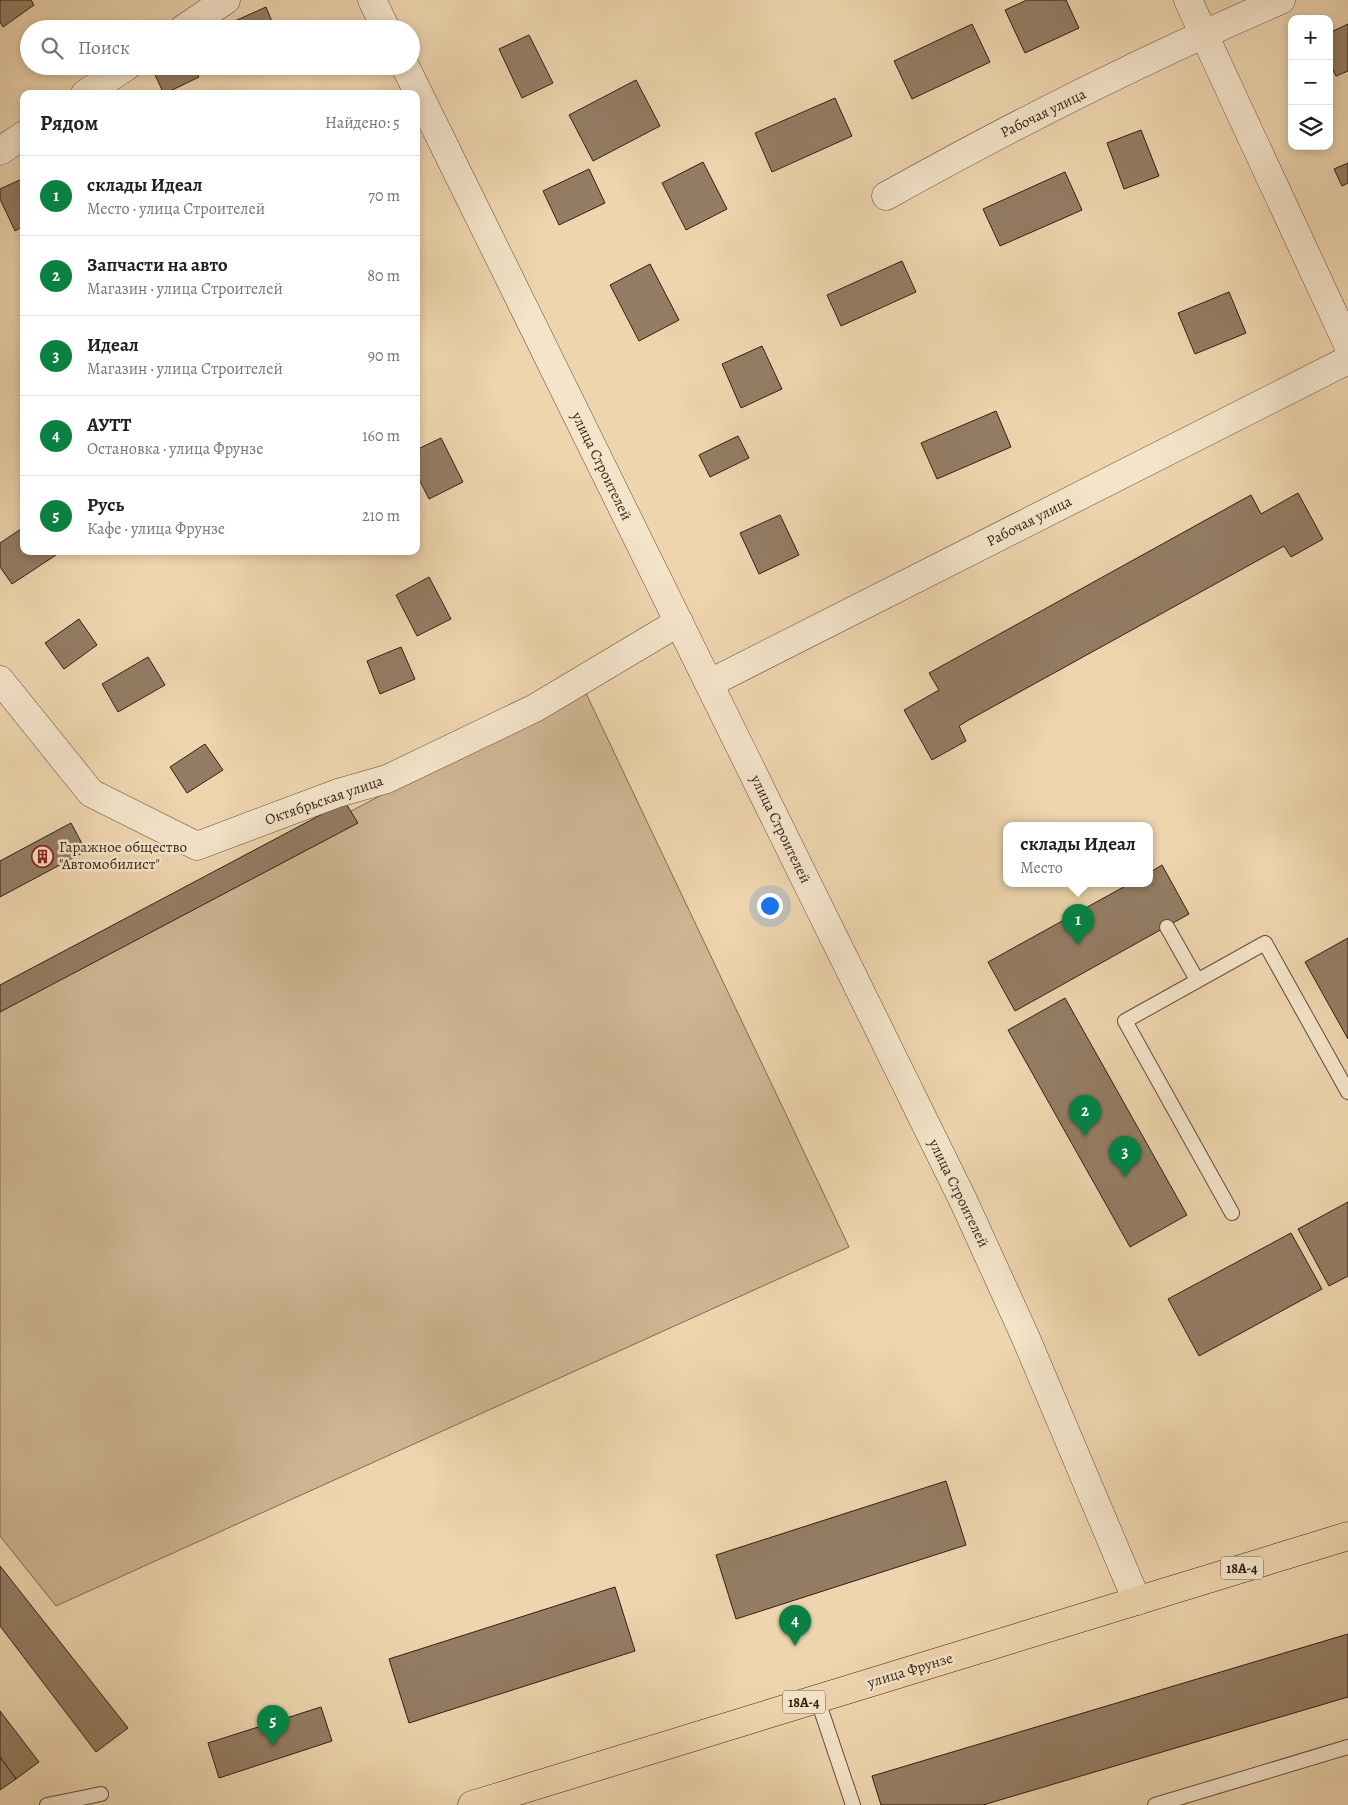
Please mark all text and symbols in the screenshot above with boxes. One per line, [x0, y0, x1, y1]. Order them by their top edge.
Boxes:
map controls [1288, 15, 1333, 150]
button: + [1288, 15, 1333, 60]
search box [20, 20, 420, 75]
icon: search [38, 34, 66, 62]
text: Поиск [78, 35, 130, 61]
button: − [1288, 60, 1333, 105]
street label: Рабочая улица [997, 84, 1089, 142]
button: layers [1288, 105, 1333, 150]
text: Рядом [40, 109, 98, 137]
text: Найдено: 5 [325, 112, 400, 134]
text: склады Идеал [87, 172, 202, 198]
text: 1 [53, 185, 59, 207]
text: 70 m [368, 185, 400, 207]
text: Место · улица Строителей [87, 198, 265, 220]
text: Запчасти на авто [87, 252, 228, 278]
text: 2 [52, 265, 60, 287]
text: 80 m [367, 265, 400, 287]
text: Магазин · улица Строителей [87, 278, 283, 300]
text: Идеал [87, 332, 139, 358]
text: 3 [53, 345, 59, 367]
text: 90 m [368, 345, 400, 367]
text: Магазин · улица Строителей [87, 358, 283, 380]
street label: улица Строителей [567, 408, 637, 524]
text: АУТТ [87, 412, 131, 438]
text: 4 [52, 425, 60, 447]
text: 160 m [362, 425, 400, 447]
text: Остановка · улица Фрунзе [87, 438, 264, 460]
street label: Рабочая улица [983, 491, 1075, 551]
text: Русь [87, 492, 124, 518]
text: 5 [53, 505, 59, 527]
text: 210 m [362, 505, 400, 527]
text: Кафе · улица Фрунзе [87, 518, 225, 540]
street label: Октябрьская улица [262, 770, 386, 830]
street label: улица Строителей [746, 771, 816, 887]
popup [1003, 822, 1153, 887]
text: склады Идеал [1020, 831, 1136, 857]
place label: Гаражное общество "Автомобилист" [59, 837, 187, 874]
building icon: Гаражное общество "Автомобилист" [31, 844, 55, 868]
text: Место [1020, 857, 1063, 879]
your location [757, 893, 783, 919]
pin: 1 [1062, 904, 1094, 945]
pin: 2 [1069, 1095, 1101, 1136]
street label: улица Строителей [924, 1135, 994, 1251]
pin: 3 [1109, 1136, 1141, 1177]
road number: 18А-4 [1221, 1556, 1263, 1580]
pin: 4 [779, 1605, 811, 1646]
street label: улица Фрунзе [864, 1647, 955, 1693]
road number: 18А-4 [783, 1690, 825, 1714]
pin: 5 [257, 1705, 289, 1746]

